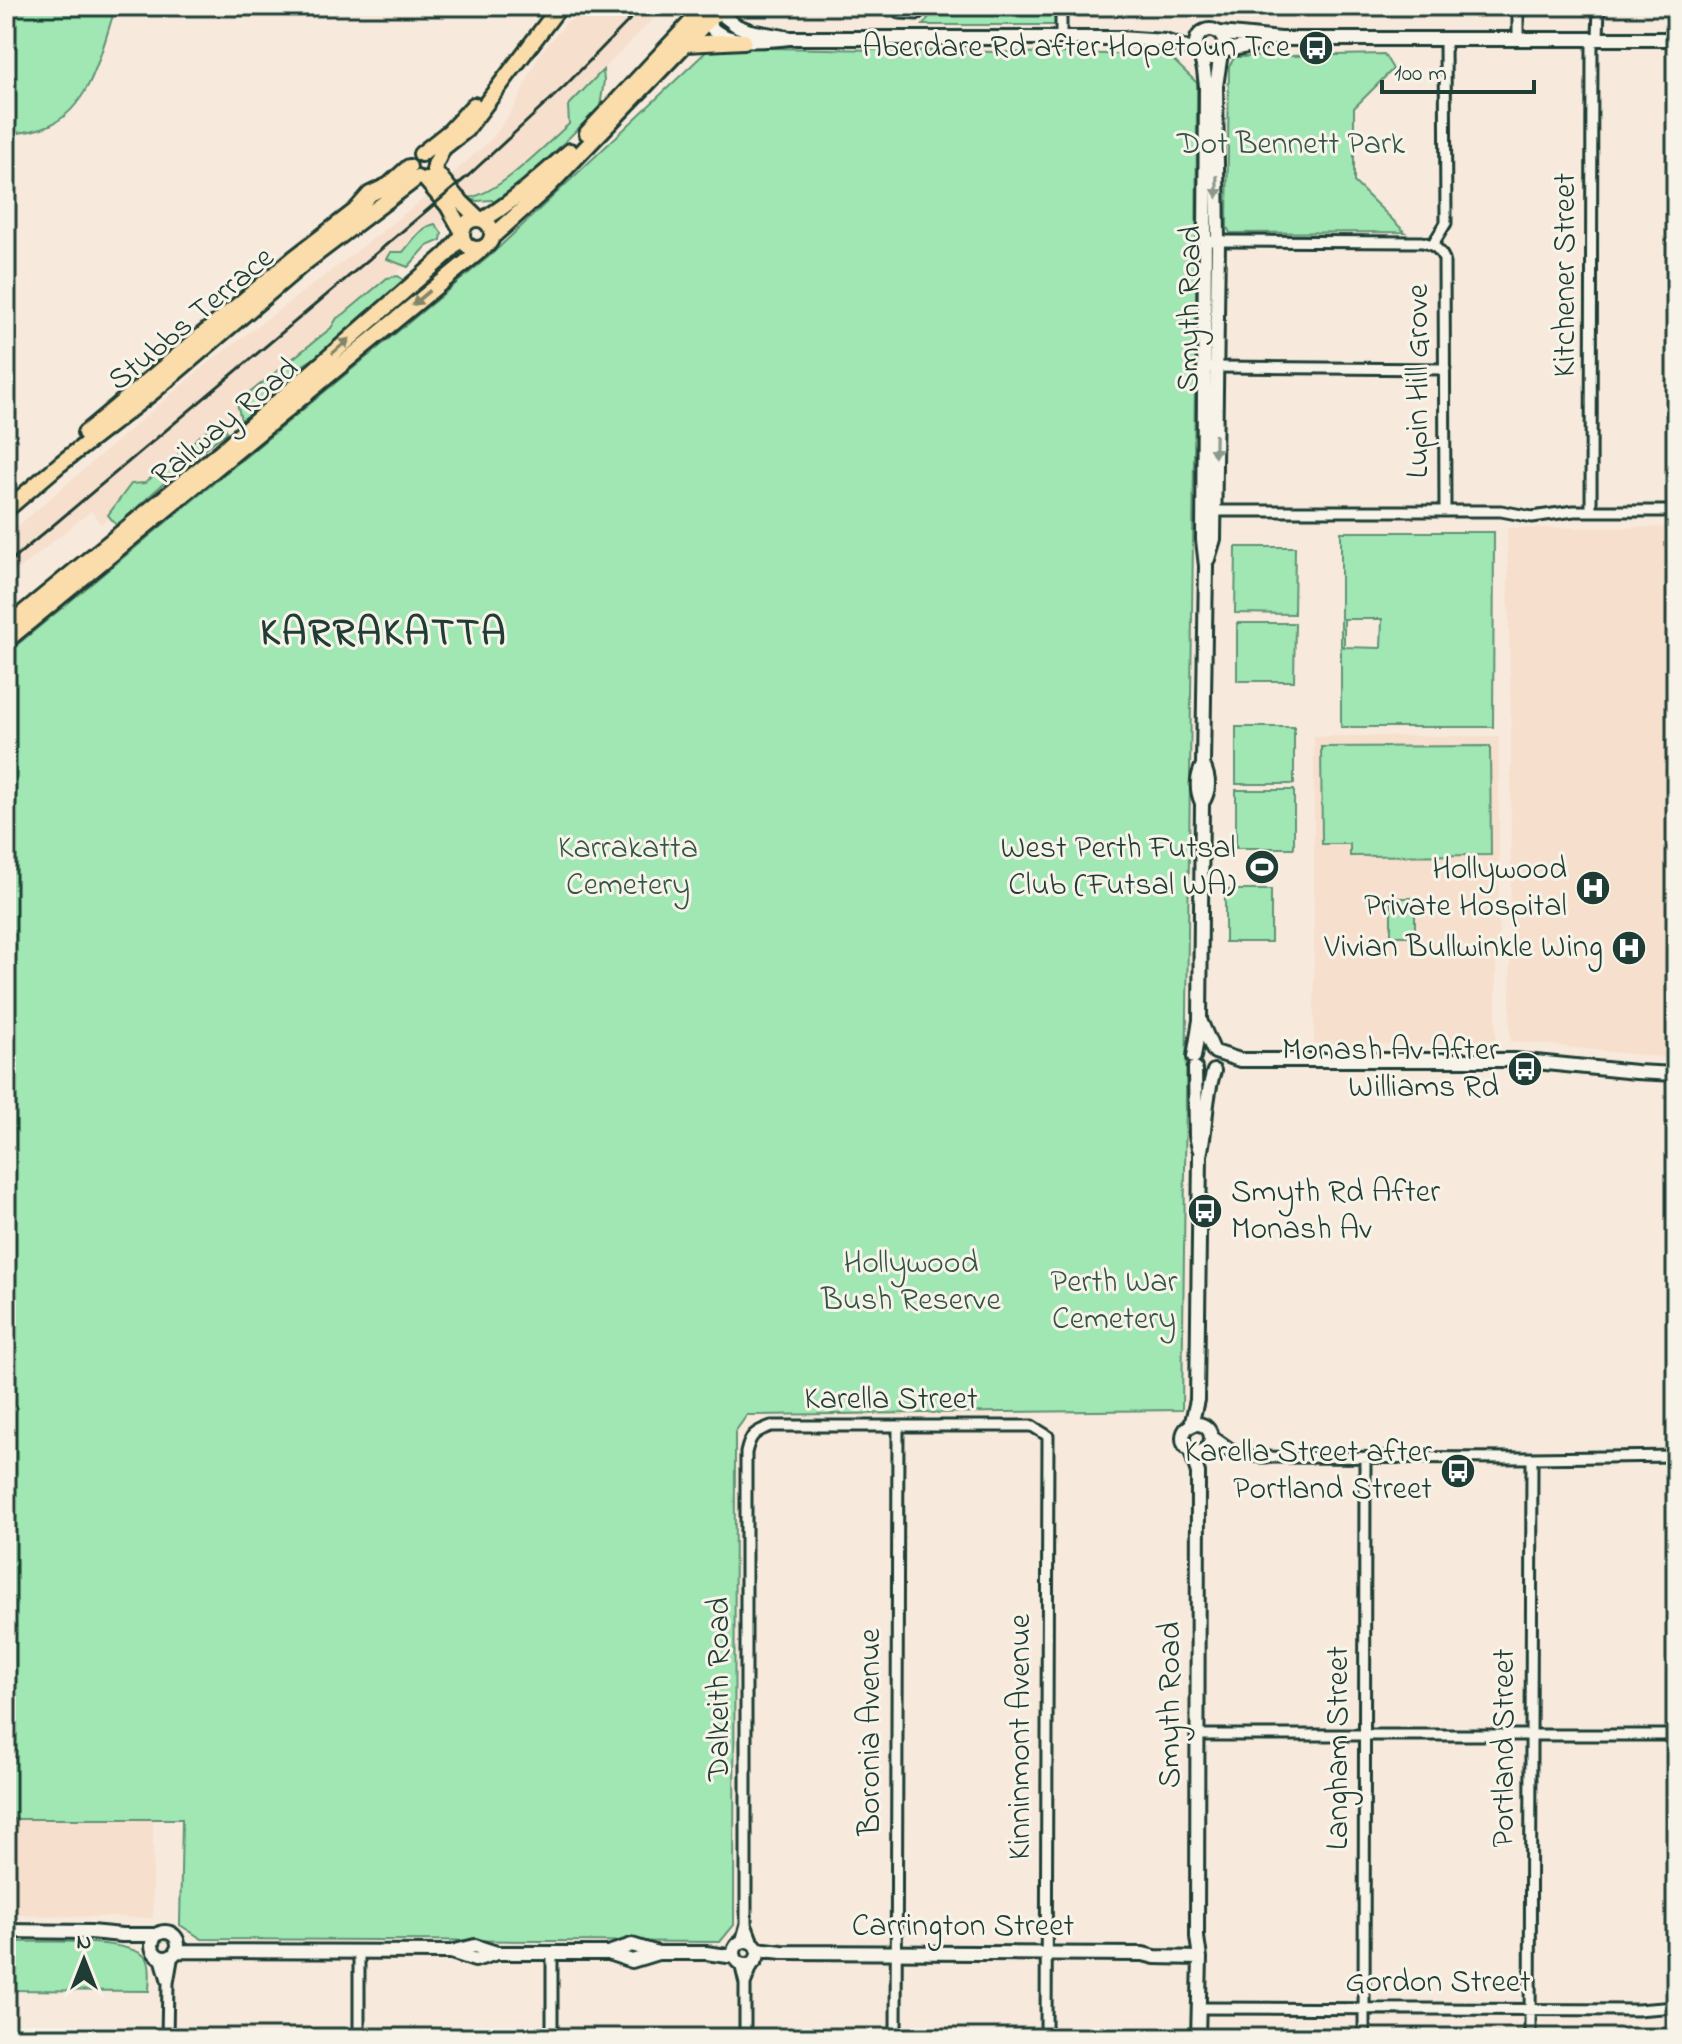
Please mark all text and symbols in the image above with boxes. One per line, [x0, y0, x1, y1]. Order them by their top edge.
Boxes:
place label: Aberdare Rd after Hopetoun Tce [862, 25, 1291, 72]
bus stop icon: Aberdare Rd after Hopetoun Tce [1297, 29, 1335, 67]
scale bar [1382, 44, 1534, 94]
text: 100 m [1394, 57, 1447, 92]
park label: Dot Bennett Park [1176, 122, 1406, 169]
street label: Kitchener Street [1543, 173, 1590, 377]
one-way arrow [1211, 175, 1224, 200]
street label: Smyth Road [1166, 225, 1216, 393]
street label: Stubbs Terrace [98, 236, 286, 404]
street label: Lupin Hill Grove [1396, 283, 1443, 478]
one-way arrow [412, 289, 432, 306]
one-way arrow [332, 338, 351, 356]
street label: Railway Road [142, 347, 310, 499]
one-way arrow [1209, 434, 1221, 459]
district label: KARRAKATTA [260, 605, 508, 664]
park label: Karrakatta Cemetery [558, 826, 698, 910]
place label: West Perth Futsal Club (Futsal WA) [1001, 826, 1236, 910]
place label: Hollywood Private Hospital [1364, 847, 1567, 931]
sports icon: West Perth Futsal Club (Futsal WA) [1243, 848, 1281, 886]
hospital icon: Hollywood Private Hospital [1574, 869, 1612, 907]
place label: Vivian Bullwinkle Wing [1323, 925, 1603, 972]
hospital icon: Vivian Bullwinkle Wing [1610, 929, 1648, 967]
place label: Monash Av After Williams Rd [1282, 1028, 1499, 1112]
bus stop icon: Monash Av After Williams Rd [1506, 1050, 1544, 1088]
place label: Smyth Rd After Monash Av [1231, 1170, 1440, 1254]
bus stop icon: Smyth Rd After Monash Av [1186, 1192, 1224, 1230]
park label: Hollywood Bush Reserve [820, 1241, 1001, 1325]
park label: Perth War Cemetery [1051, 1260, 1177, 1344]
street label: Karella Street [804, 1377, 978, 1424]
place label: Karella Street after Portland Street [1184, 1430, 1432, 1514]
bus stop icon: Karella Street after Portland Street [1439, 1452, 1477, 1490]
street label: Dalkeith Road [697, 1597, 744, 1782]
street label: Kinninmont Avenue [998, 1613, 1045, 1860]
street label: Smyth Road [1148, 1622, 1195, 1788]
street label: Boronia Avenue [848, 1628, 895, 1837]
street label: Langham Street [1316, 1646, 1363, 1850]
street label: Portland Street [1482, 1648, 1529, 1847]
street label: Carrington Street [852, 1904, 1074, 1951]
north arrow [44, 1920, 124, 2000]
text: N [77, 1927, 91, 1959]
street label: Gordon Street [1345, 1960, 1531, 2007]

